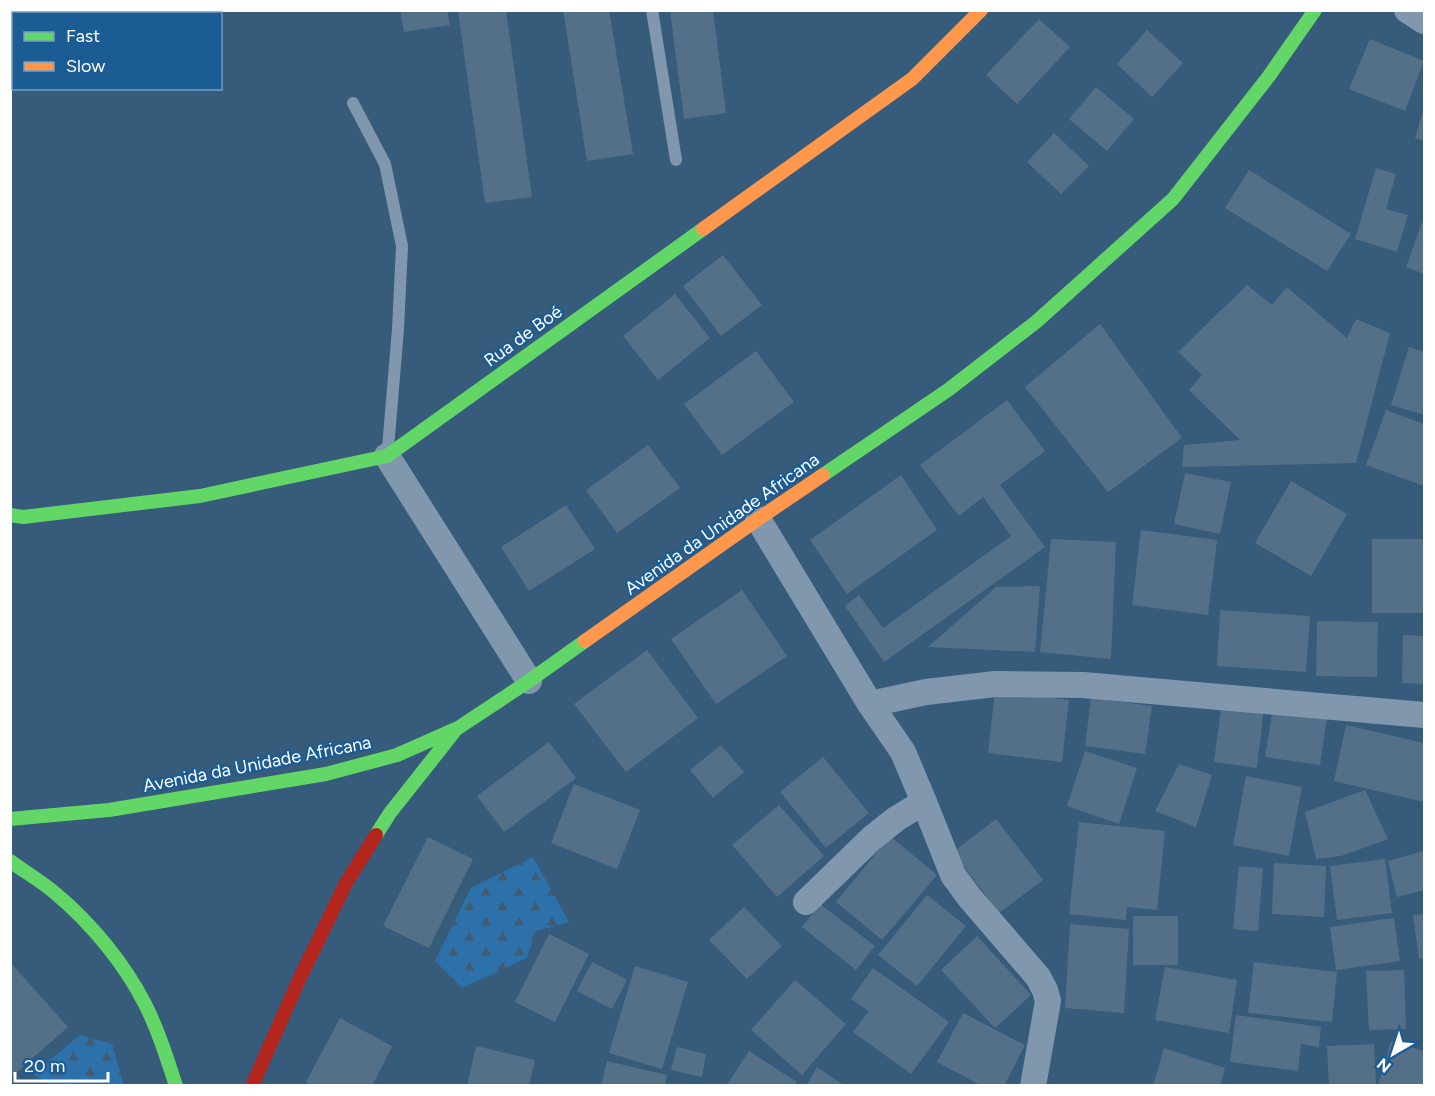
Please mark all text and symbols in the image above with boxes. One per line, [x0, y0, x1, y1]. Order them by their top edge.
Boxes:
legend [12, 12, 222, 90]
text: Fast [66, 25, 100, 47]
text: Slow [66, 55, 105, 77]
street label: Rua de Boé [480, 300, 566, 372]
street label: Avenida da Unidade Africana [621, 448, 823, 600]
street label: Avenida da Unidade Africana [141, 731, 373, 797]
north arrow [1363, 1024, 1423, 1084]
scale bar [15, 1045, 108, 1083]
text: N [1373, 1054, 1395, 1077]
text: 20 m [24, 1055, 65, 1077]

